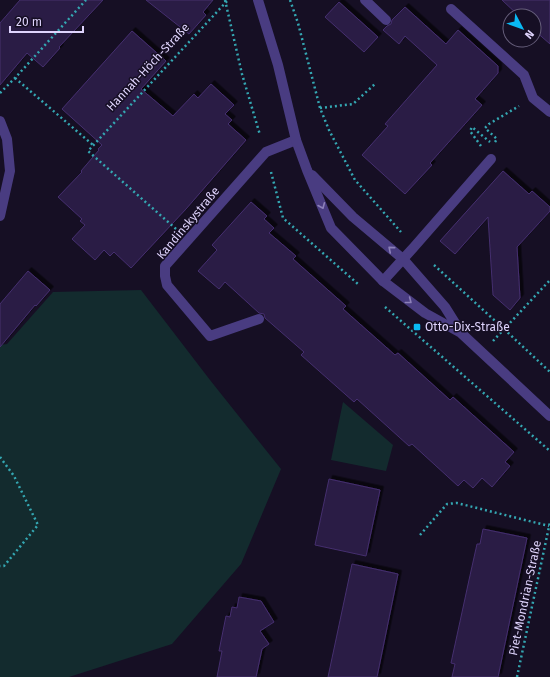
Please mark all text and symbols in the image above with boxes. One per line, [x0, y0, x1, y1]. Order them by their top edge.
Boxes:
scale bar [10, 8, 83, 34]
north arrow [502, 8, 542, 48]
text: 20 m [16, 15, 42, 29]
street label: Hannah-Höch-Straße [104, 20, 192, 114]
text: N [522, 27, 536, 41]
street label: Kandinskystraße [154, 184, 222, 262]
one-way arrow [318, 203, 326, 210]
one-way arrow [389, 247, 396, 254]
one-way arrow [404, 296, 411, 303]
place label: Otto-Dix-Straße [425, 320, 510, 334]
marker: Otto-Dix-Straße [412, 322, 422, 332]
street label: Piet-Mondrian-Straße [506, 539, 544, 657]

